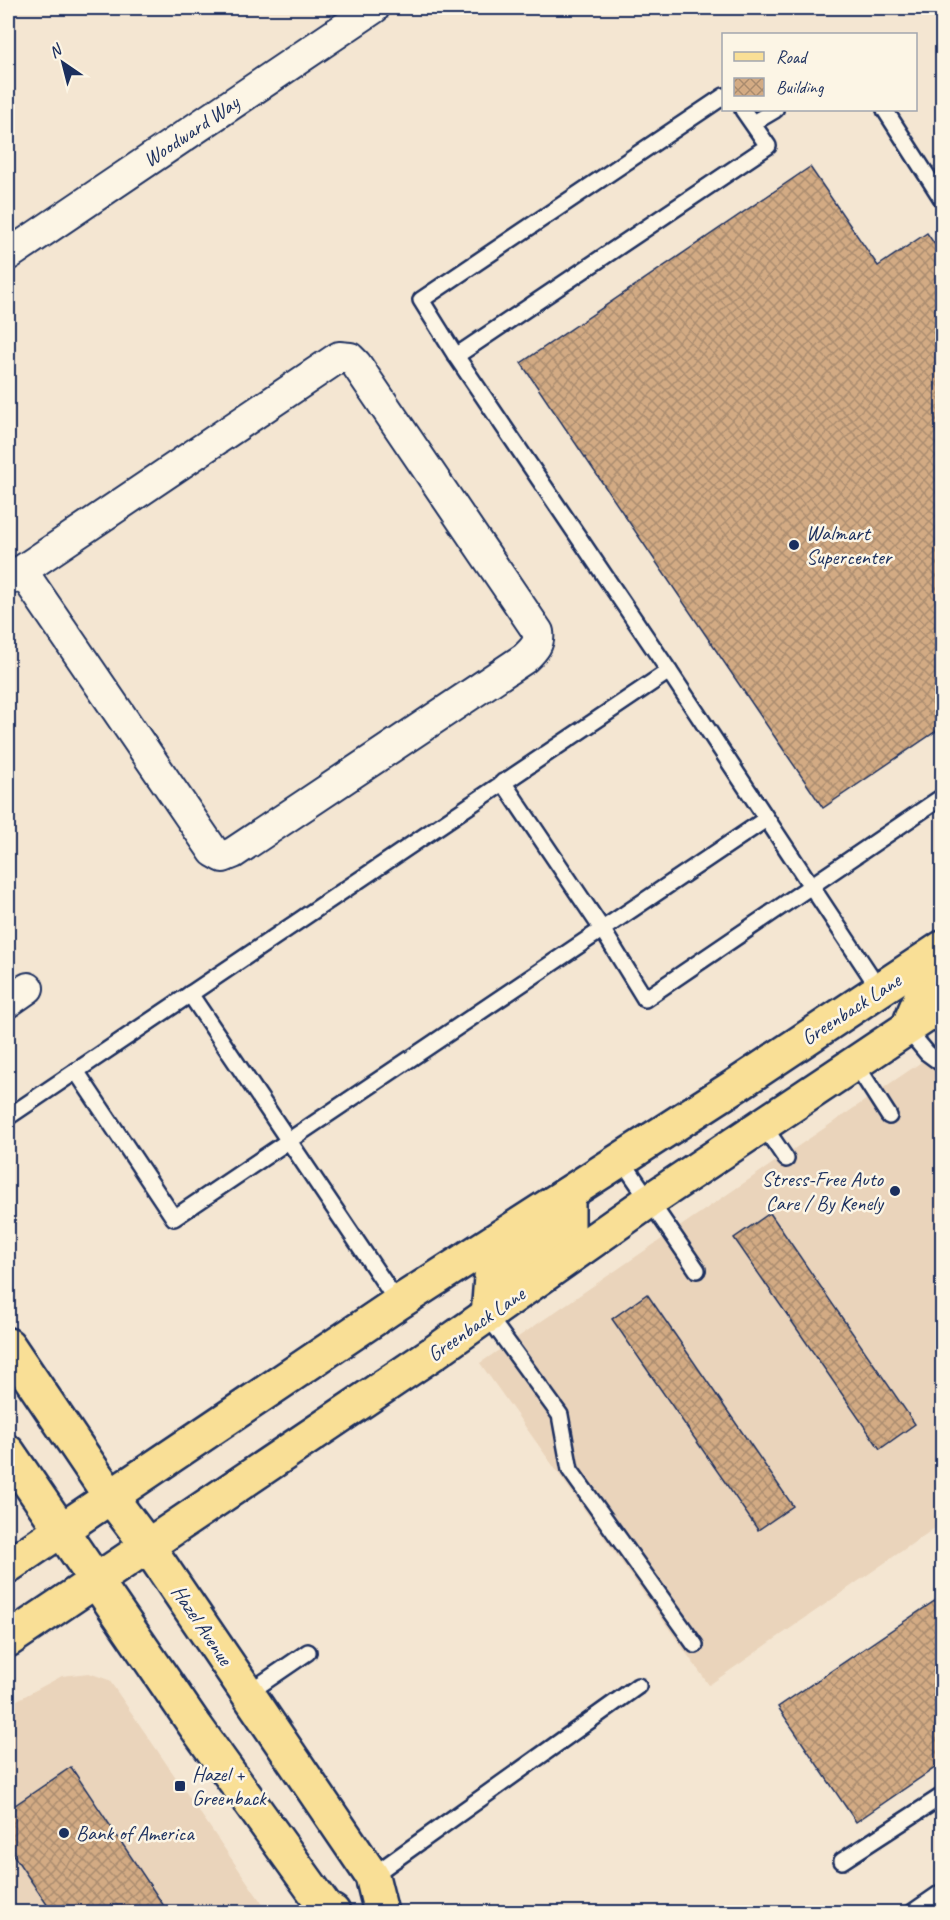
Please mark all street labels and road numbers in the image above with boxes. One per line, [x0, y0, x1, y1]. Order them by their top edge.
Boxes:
street label: Woodward Way [138, 88, 245, 173]
street label: Greenback Lane [796, 967, 907, 1051]
street label: Greenback Lane [422, 1280, 531, 1367]
street label: Hazel Avenue [166, 1580, 239, 1671]

